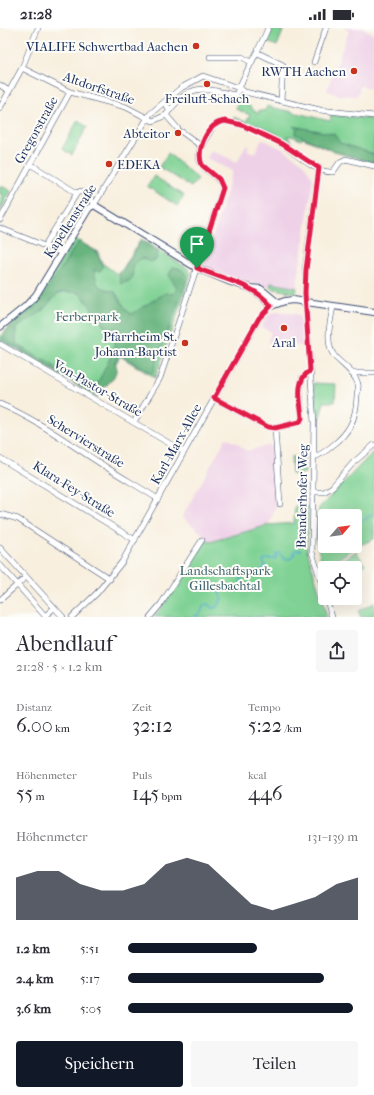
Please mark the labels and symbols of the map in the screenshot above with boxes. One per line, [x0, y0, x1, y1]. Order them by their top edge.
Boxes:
place label: VIALIFE Schwertbad Aachen [25, 39, 188, 54]
marker: VIALIFE Schwertbad Aachen [191, 41, 201, 51]
place label: RWTH Aachen [261, 64, 346, 79]
marker: RWTH Aachen [349, 66, 359, 76]
street label: Altdorfstraße [60, 68, 137, 107]
marker: Freiluft-Schach [202, 79, 212, 89]
place label: Freiluft-Schach [165, 91, 250, 106]
street label: Gregorstraße [11, 93, 61, 166]
place label: Abteitor [122, 126, 170, 141]
marker: Abteitor [173, 128, 183, 138]
place label: EDEKA [117, 157, 161, 172]
marker: EDEKA [104, 159, 114, 169]
street label: Kapellenstraße [41, 181, 100, 261]
pin [180, 227, 214, 268]
park label: Ferberpark [55, 309, 119, 324]
marker: Aral [279, 323, 289, 333]
place label: Pfarrheim St. Johann-Baptist [94, 329, 177, 359]
place label: Aral [271, 335, 296, 350]
marker: Pfarrheim St. Johann-Baptist [180, 338, 190, 348]
street label: Von-Pastor-Straße [50, 356, 146, 420]
street label: Karl-Marx-Allee [148, 401, 205, 487]
street label: Schervierstraße [45, 411, 128, 471]
street label: Branderhofer Weg [294, 443, 310, 548]
street label: Klara-Fey-Straße [30, 458, 118, 521]
north arrow [318, 509, 362, 553]
park label: Landschaftspark Gillesbachtal [179, 563, 271, 593]

